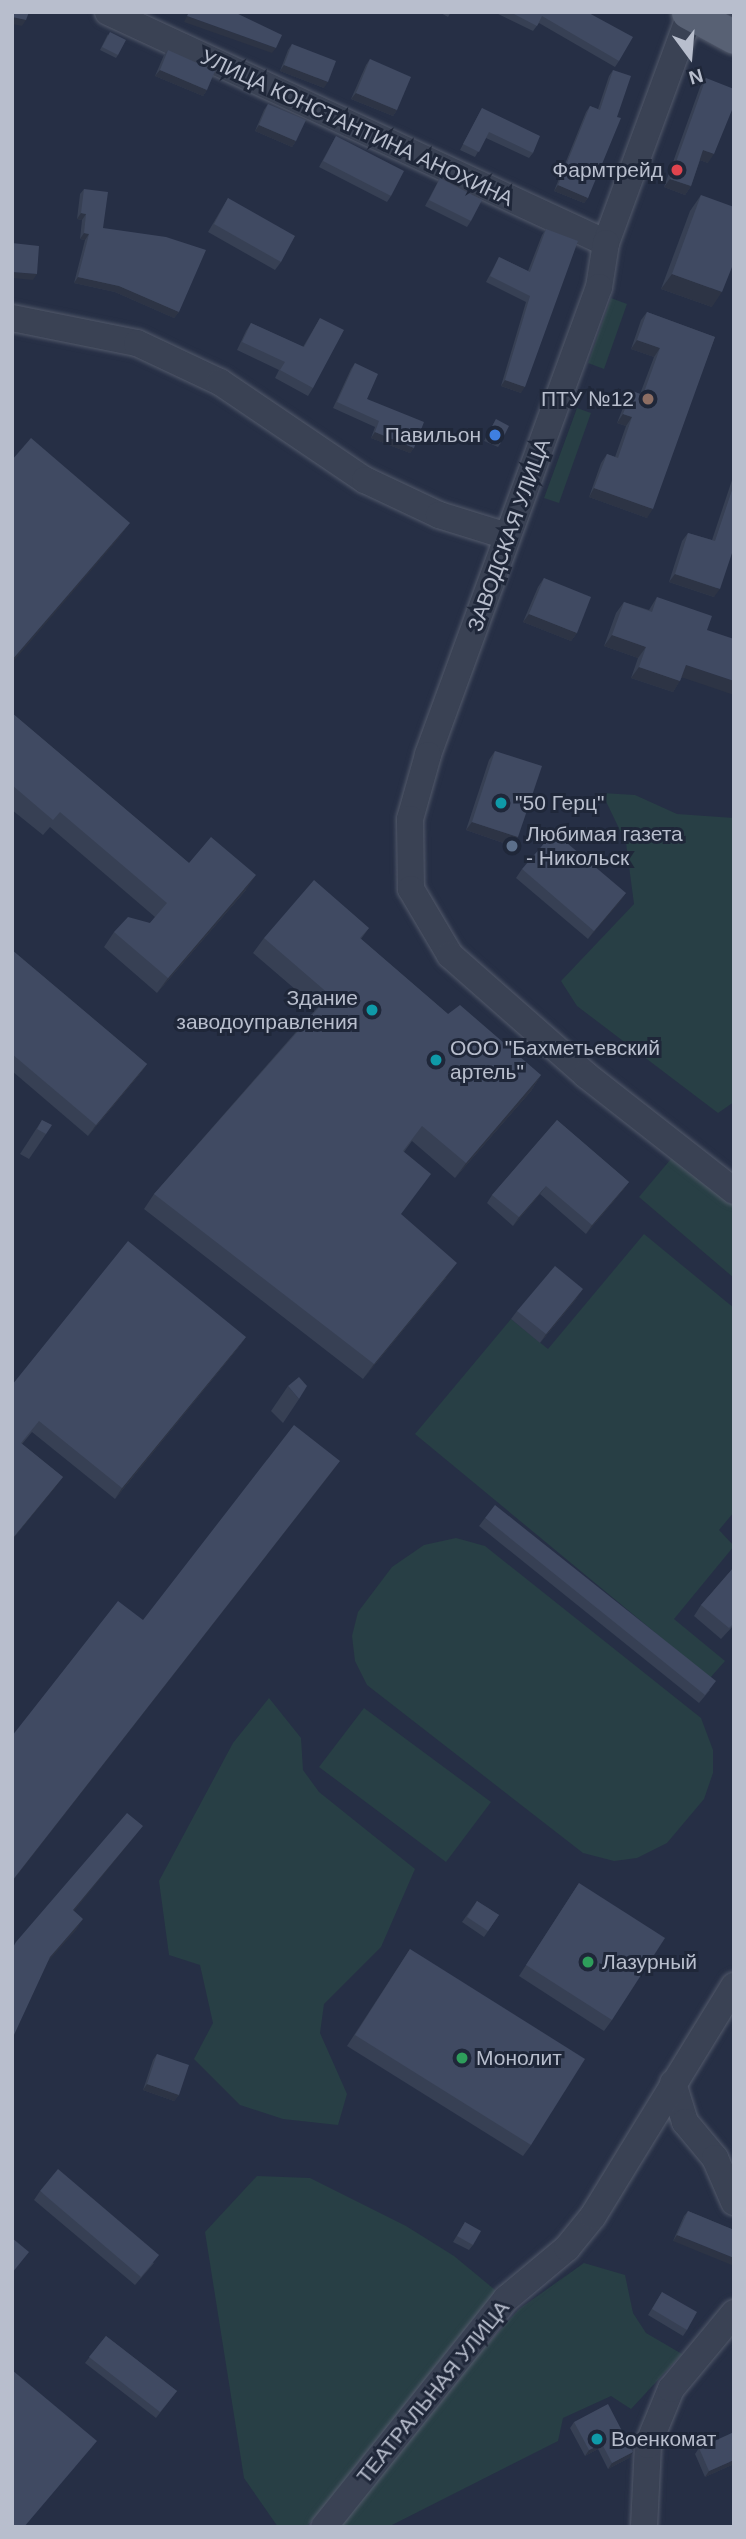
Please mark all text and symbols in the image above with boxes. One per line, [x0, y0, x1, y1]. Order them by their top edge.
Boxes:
north arrow [655, 21, 725, 91]
street label: УЛИЦА КОНСТАНТИНА АНОХИНА [197, 44, 517, 212]
text: N [686, 65, 705, 89]
place label: Фармтрейд [552, 157, 663, 183]
marker: Фармтрейд [669, 162, 685, 178]
place label: ПТУ №12 [541, 386, 634, 412]
marker: ПТУ №12 [640, 391, 656, 407]
place label: Павильон [385, 422, 481, 448]
marker: Павильон [487, 427, 503, 443]
street label: ЗАВОДСКАЯ УЛИЦА [462, 435, 556, 635]
place label: "50 Герц" [515, 790, 604, 816]
marker: "50 Герц" [493, 795, 509, 811]
place label: Любимая газета - Никольск [526, 821, 683, 871]
marker: Любимая газета - Никольск [504, 838, 520, 854]
place label: Здание заводоуправления [176, 985, 358, 1035]
marker: Здание заводоуправления [364, 1002, 380, 1018]
place label: ООО "Бахметьевский артель" [450, 1035, 660, 1085]
marker: ООО "Бахметьевский артель" [428, 1052, 444, 1068]
place label: Лазурный [602, 1949, 697, 1975]
marker: Лазурный [580, 1954, 596, 1970]
place label: Монолит [476, 2045, 562, 2071]
marker: Монолит [454, 2050, 470, 2066]
street label: ТЕАТРАЛЬНАЯ УЛИЦА [351, 2296, 515, 2488]
place label: Военкомат [611, 2426, 716, 2452]
marker: Военкомат [589, 2431, 605, 2447]

